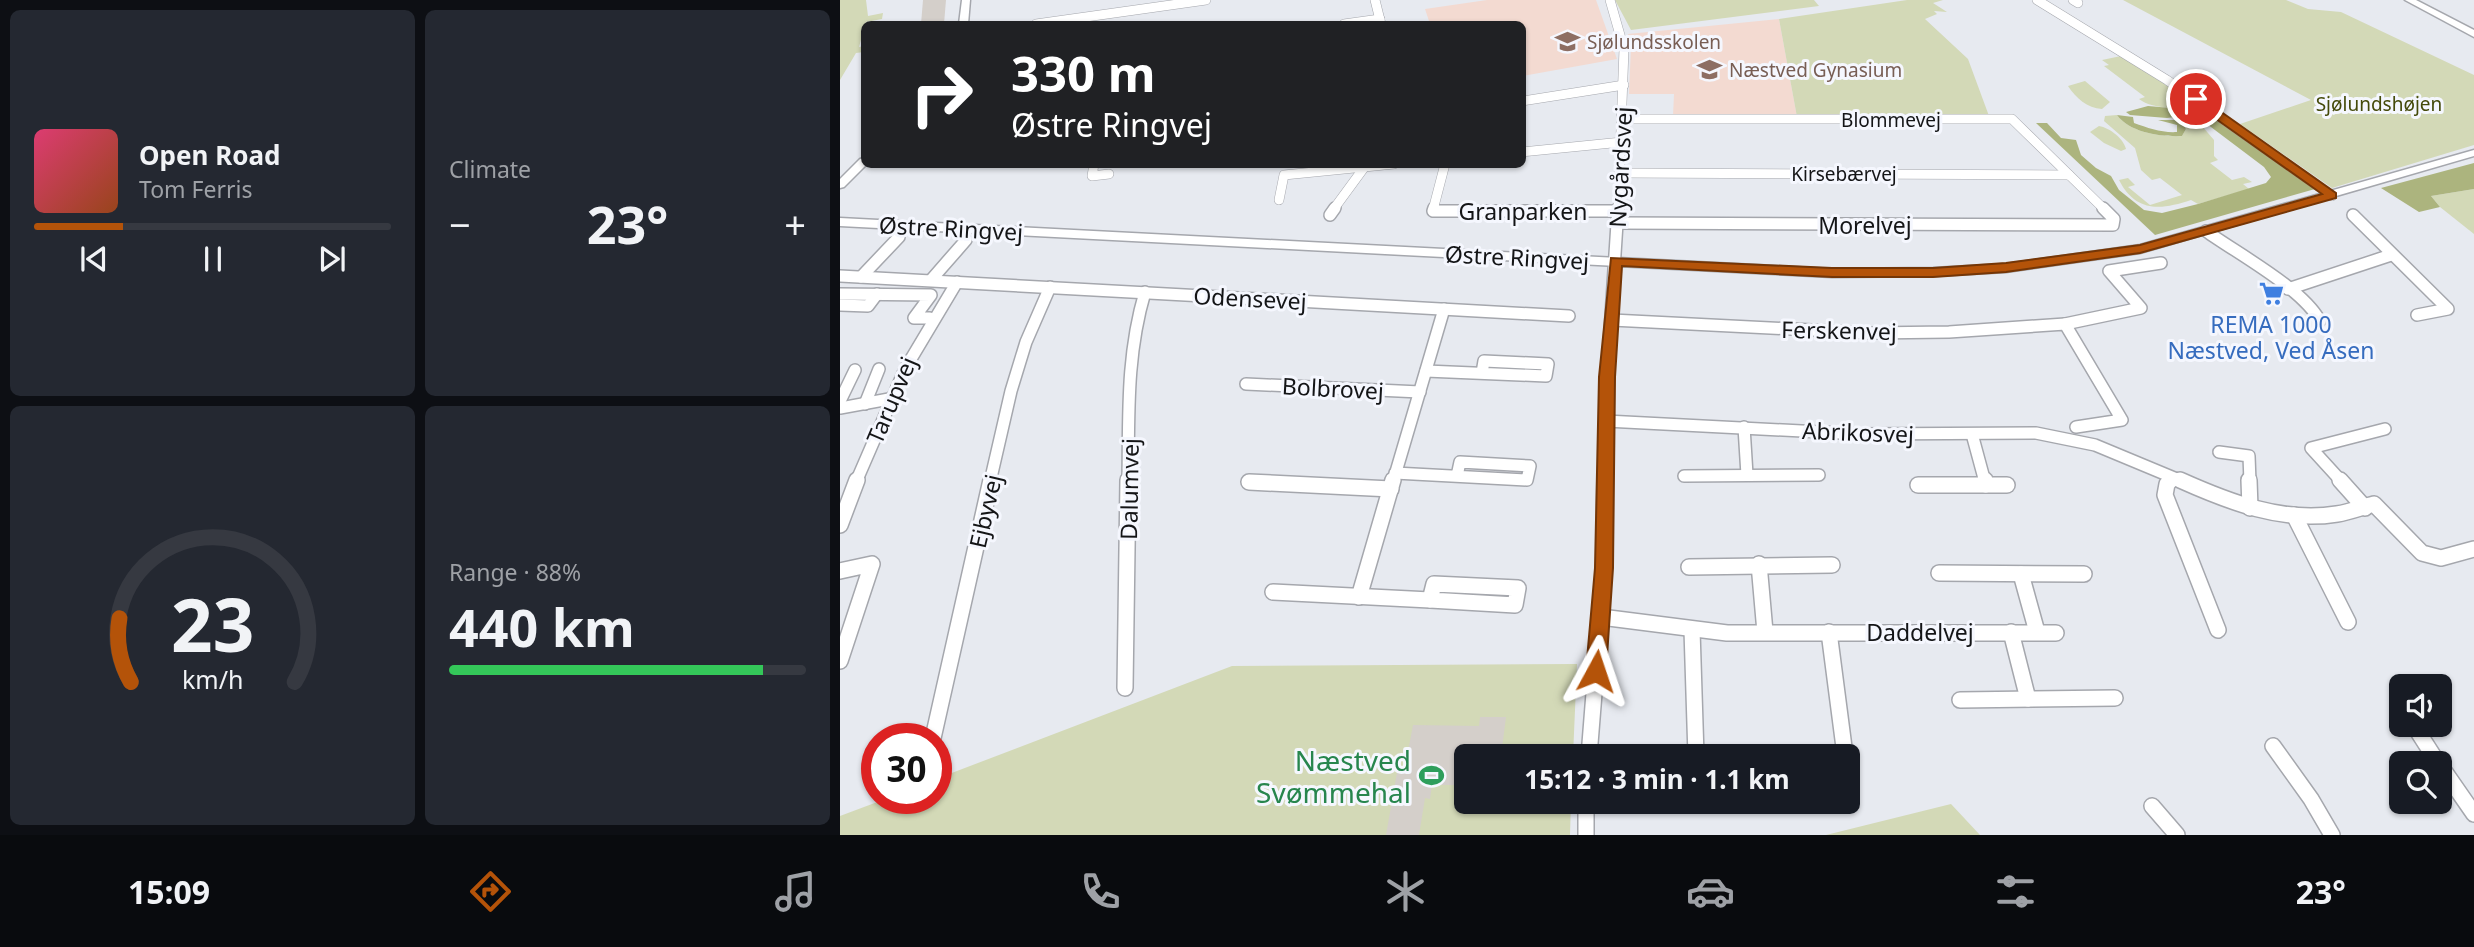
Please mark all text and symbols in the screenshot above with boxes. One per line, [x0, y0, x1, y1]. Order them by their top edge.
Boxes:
school or university icon: Sjølundsskolen [1553, 28, 1581, 56]
place label: Sjølundsskolen [1587, 29, 1721, 55]
text: 330 m [1011, 40, 1156, 106]
icon: right [896, 49, 987, 140]
school or university icon: Næstved Gynasium [1695, 56, 1723, 84]
place label: Næstved Gynasium [1729, 57, 1902, 83]
pin [2166, 69, 2226, 129]
icon: arrive [2177, 80, 2215, 118]
park label: Sjølundshøjen [2316, 91, 2442, 117]
text: Østre Ringvej [1011, 103, 1212, 146]
street label: Nygårdsvej [1601, 106, 1639, 228]
street label: Blommevej [1841, 107, 1941, 133]
text: Open Road [139, 137, 281, 173]
text: Climate [449, 153, 531, 185]
street label: Kirsebærvej [1791, 161, 1897, 187]
text: Tom Ferris [139, 173, 252, 205]
text: 23° [587, 188, 668, 259]
street label: Granparken [1459, 195, 1587, 227]
text: − [449, 198, 471, 250]
text: + [784, 198, 806, 250]
street label: Østre Ringvej [878, 208, 1024, 248]
street label: Morelvej [1818, 209, 1912, 241]
street label: Østre Ringvej [1444, 237, 1590, 277]
icon: previous [75, 240, 113, 278]
icon: pause [194, 240, 232, 278]
icon: next [313, 240, 351, 278]
street label: Odensevej [1193, 279, 1307, 317]
supermarket icon: REMA 1000 Næstved, Ved Åsen [2257, 280, 2285, 308]
place label: REMA 1000 Næstved, Ved Åsen [2168, 308, 2374, 366]
street label: Ferskenvej [1781, 313, 1897, 347]
street label: Tarupvej [858, 351, 924, 449]
street label: Bolbrovej [1281, 369, 1385, 407]
street label: Abrikosvej [1801, 414, 1915, 450]
street label: Dalumvej [1112, 438, 1146, 540]
street label: Ejbyvej [961, 471, 1009, 551]
text: Range · 88% [449, 556, 581, 588]
text: 23 [171, 574, 254, 673]
text: 440 km [449, 591, 635, 662]
street label: Daddelvej [1866, 616, 1974, 648]
position arrow [1559, 634, 1633, 708]
text: km/h [182, 661, 243, 695]
map controls [2389, 674, 2452, 814]
button: sound [2389, 674, 2452, 737]
speed limit sign: 30 [861, 723, 952, 814]
place label: Næstved Svømmehal [1256, 741, 1411, 811]
button: search [2389, 751, 2452, 814]
text: 15:12 · 3 min · 1.1 km [1524, 761, 1790, 797]
sports icon: Næstved Svømmehal [1417, 762, 1445, 790]
icon: directions [466, 867, 515, 916]
icon: music [771, 867, 820, 916]
icon: phone [1076, 867, 1125, 916]
icon: climate [1381, 867, 1430, 916]
icon: car [1686, 867, 1735, 916]
icon: filters [1991, 867, 2040, 916]
text: 15:09 [128, 870, 210, 913]
text: 23° [2296, 870, 2346, 913]

